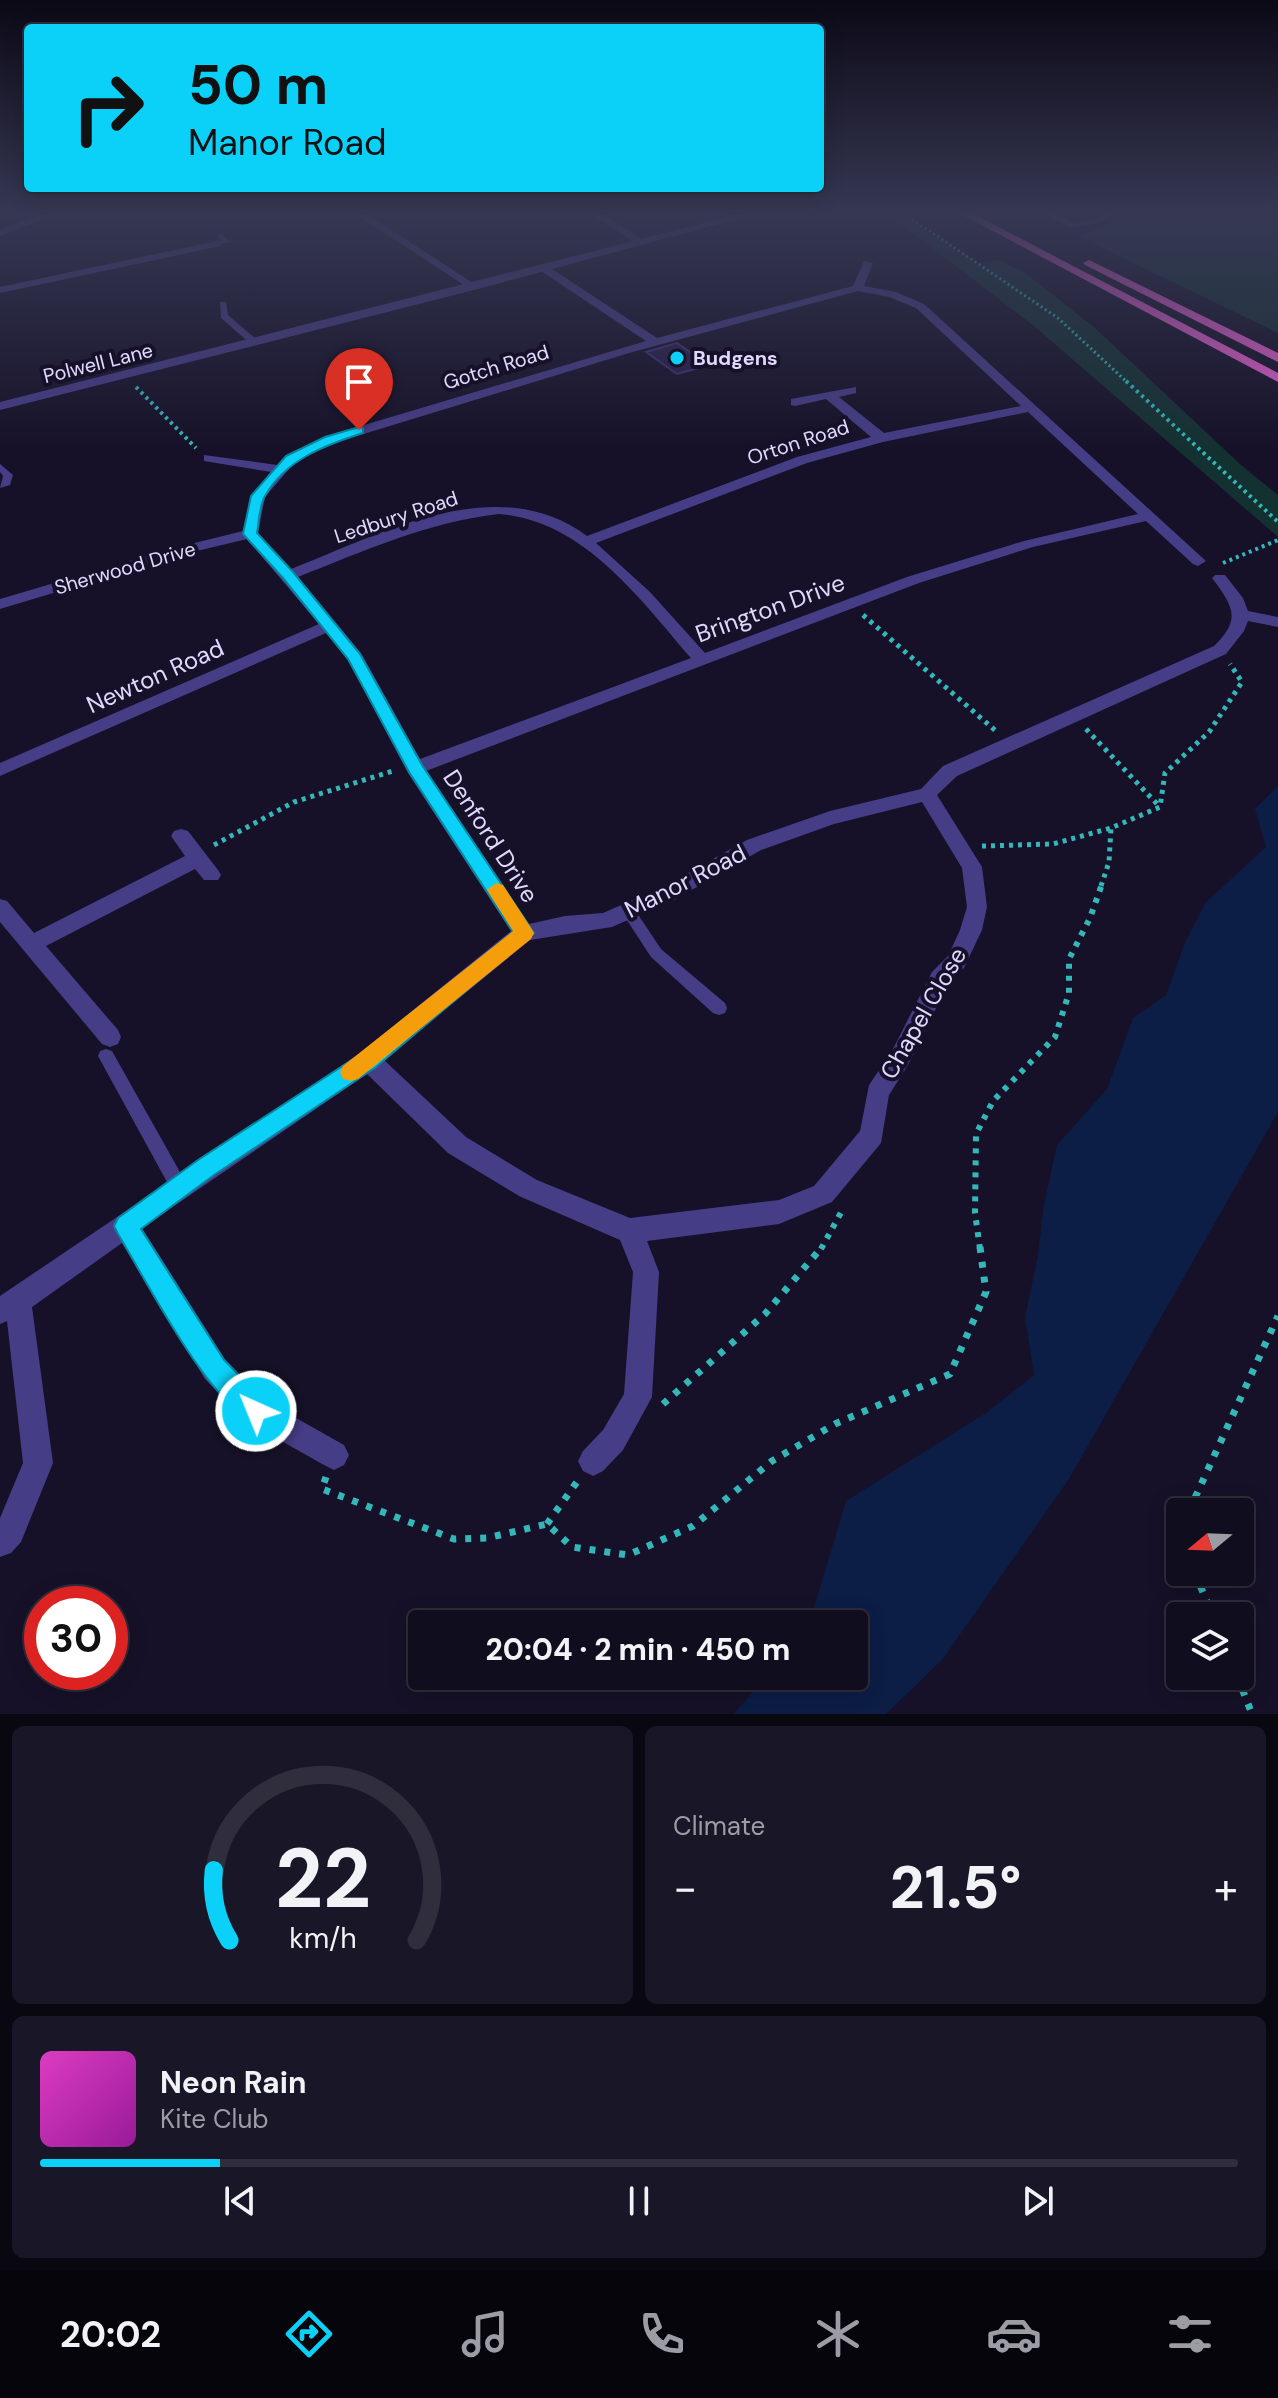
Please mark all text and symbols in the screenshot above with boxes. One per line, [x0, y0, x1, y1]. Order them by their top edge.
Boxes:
text: 50 m [188, 48, 328, 121]
icon: right [56, 56, 160, 160]
text: Manor Road [188, 119, 387, 166]
street label: Polwell Lane [40, 337, 156, 389]
street label: Gotch Road [440, 339, 552, 395]
place label: Budgens [693, 345, 778, 371]
pin [325, 348, 393, 430]
marker: Budgens [668, 349, 686, 367]
icon: arrive [337, 360, 381, 404]
street label: Orton Road [744, 413, 852, 471]
street label: Ledbury Road [331, 485, 461, 549]
street label: Sherwood Drive [51, 535, 199, 601]
street label: Brington Drive [691, 567, 849, 649]
street label: Newton Road [81, 632, 229, 720]
street label: Denford Drive [436, 764, 546, 908]
street label: Manor Road [619, 837, 751, 925]
street label: Chapel Close [873, 942, 973, 1084]
position arrow [214, 1369, 298, 1453]
north arrow [1166, 1498, 1254, 1586]
map controls [1166, 1498, 1254, 1690]
speed limit sign: 30 [24, 1586, 128, 1690]
button: layers [1166, 1602, 1254, 1690]
text: 20:04 · 2 min · 450 m [486, 1630, 790, 1669]
text: Climate [673, 1809, 765, 1843]
text: 22 [275, 1824, 370, 1933]
text: 21.5° [890, 1848, 1021, 1927]
text: − [673, 1859, 697, 1917]
text: + [1214, 1859, 1238, 1917]
text: km/h [289, 1920, 356, 1957]
text: Neon Rain [160, 2063, 306, 2102]
text: Kite Club [160, 2102, 269, 2136]
icon: previous [218, 2179, 262, 2223]
icon: pause [617, 2179, 661, 2223]
icon: next [1016, 2179, 1060, 2223]
icon: directions [281, 2306, 337, 2362]
icon: music [457, 2306, 513, 2362]
icon: phone [634, 2306, 690, 2362]
icon: climate [810, 2306, 866, 2362]
icon: car [986, 2306, 1042, 2362]
icon: filters [1162, 2306, 1218, 2362]
text: 20:02 [60, 2311, 161, 2358]

